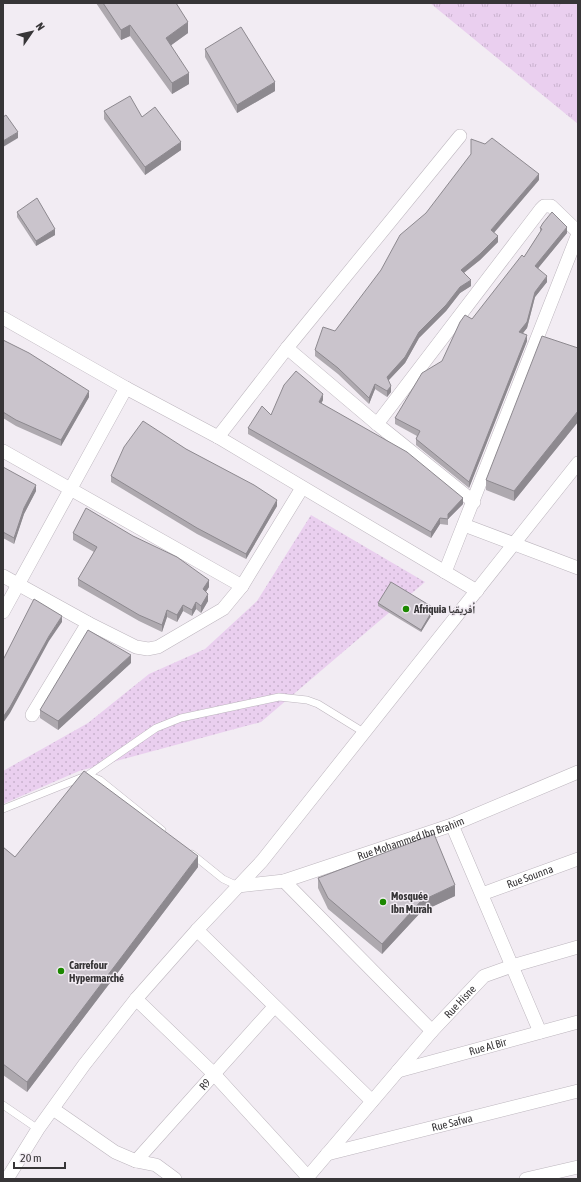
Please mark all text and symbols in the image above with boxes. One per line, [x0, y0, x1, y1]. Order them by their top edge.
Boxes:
north arrow [12, 12, 52, 52]
text: N [33, 20, 47, 32]
place label: Afriquia أفريقيا [413, 602, 476, 616]
marker: Afriquia أفريقيا [401, 604, 411, 614]
street label: Rue Mohammed Ibn Brahim [356, 815, 466, 862]
street label: Rue Sounna [505, 863, 555, 890]
place label: Mosquée Ibn Murah [391, 890, 432, 915]
marker: Mosquée Ibn Murah [378, 897, 388, 907]
place label: Carrefour Hypermarché [69, 959, 124, 984]
marker: Carrefour Hypermarché [56, 966, 66, 976]
street label: Rue Hisne [442, 983, 478, 1020]
street label: Rue Al Bir [468, 1036, 508, 1057]
street label: R9 [197, 1076, 213, 1092]
street label: Rue Safwa [430, 1112, 474, 1133]
scale bar [14, 1144, 65, 1170]
text: 20 m [20, 1151, 42, 1165]

